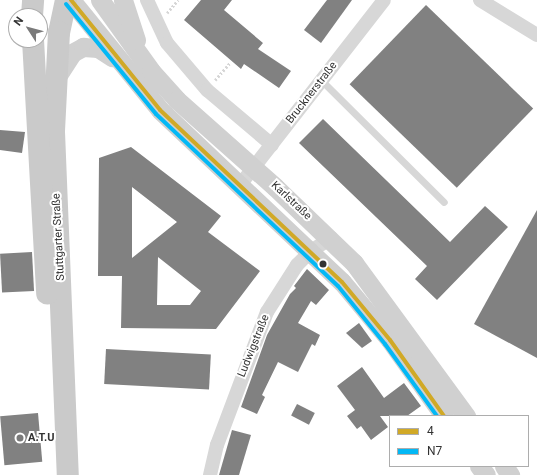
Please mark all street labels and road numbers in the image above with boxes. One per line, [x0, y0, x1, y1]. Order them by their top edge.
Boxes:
street label: Brucknerstraße [284, 59, 340, 127]
street label: Karlstraße [268, 179, 314, 223]
street label: Stuttgarter Straße [50, 193, 68, 281]
street label: Ludwigstraße [235, 313, 273, 379]

